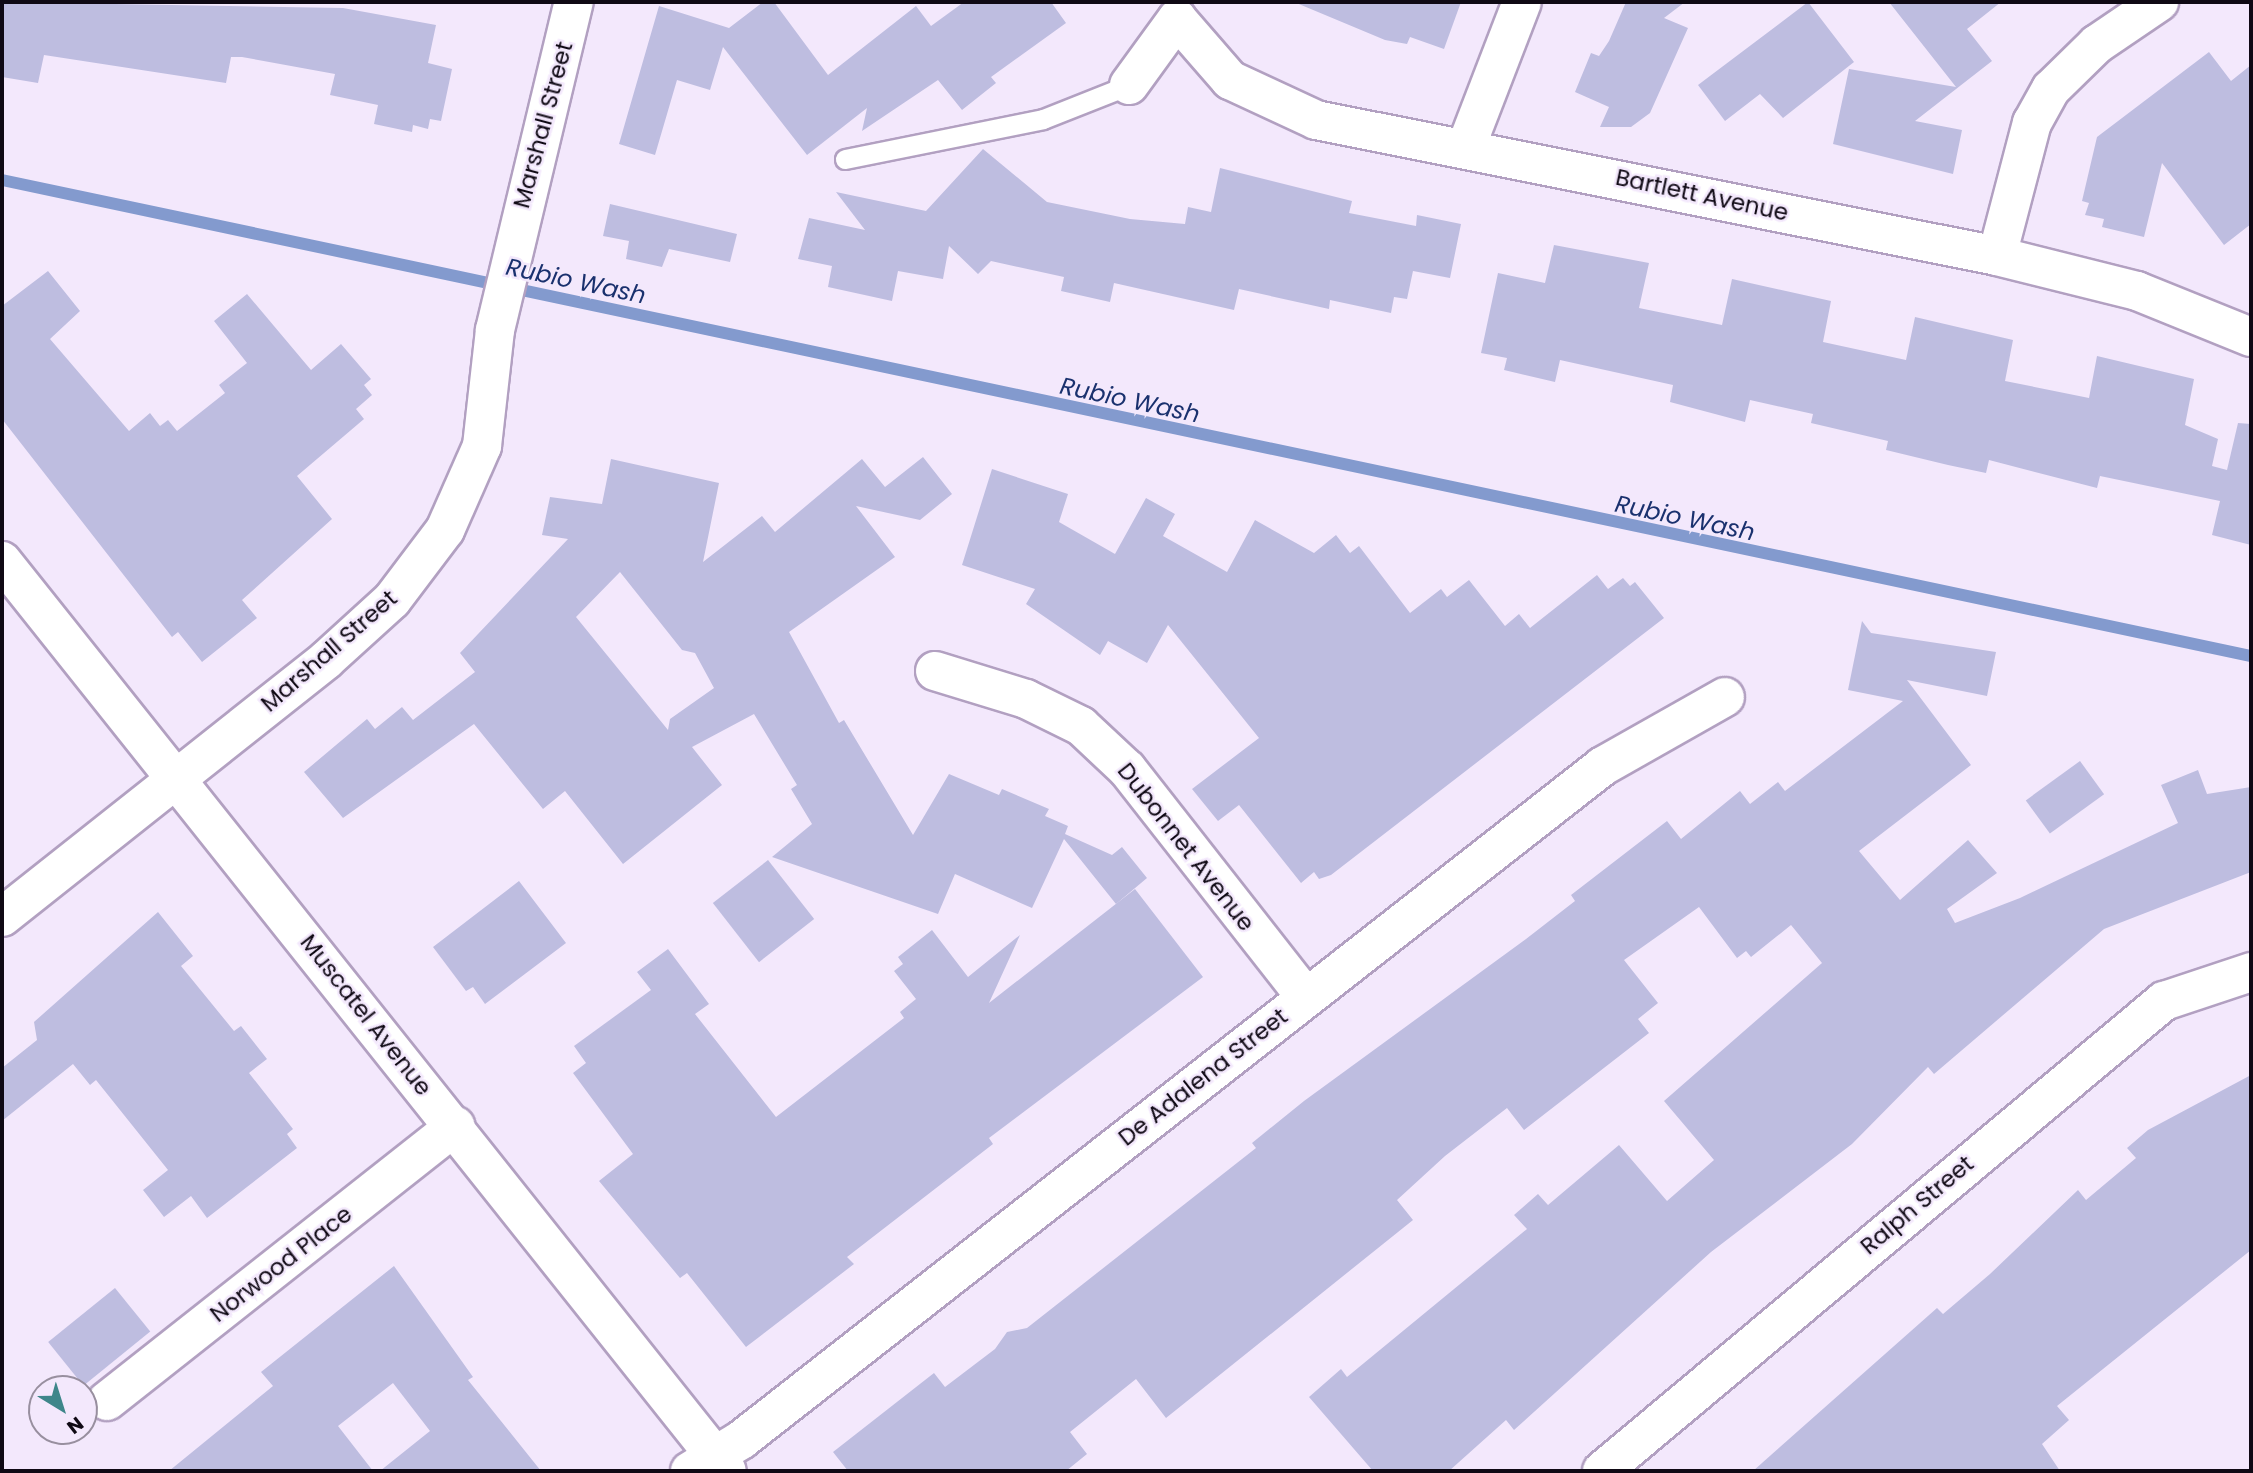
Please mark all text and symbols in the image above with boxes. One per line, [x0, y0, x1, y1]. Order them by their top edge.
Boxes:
street label: Marshall Street [508, 39, 578, 211]
street label: Bartlett Avenue [1613, 163, 1791, 227]
water label: Rubio Wash [503, 252, 649, 310]
water label: Rubio Wash [1057, 371, 1203, 429]
water label: Rubio Wash [1612, 489, 1758, 547]
street label: Marshall Street [255, 584, 403, 718]
street label: Dubonnet Avenue [1112, 757, 1260, 937]
street label: Muscatel Avenue [295, 929, 437, 1101]
street label: De Adalena Street [1113, 1002, 1293, 1152]
street label: Ralph Street [1855, 1150, 1979, 1260]
street label: Norwood Place [205, 1200, 357, 1328]
north arrow [28, 1375, 98, 1445]
text: N [61, 1410, 89, 1440]

